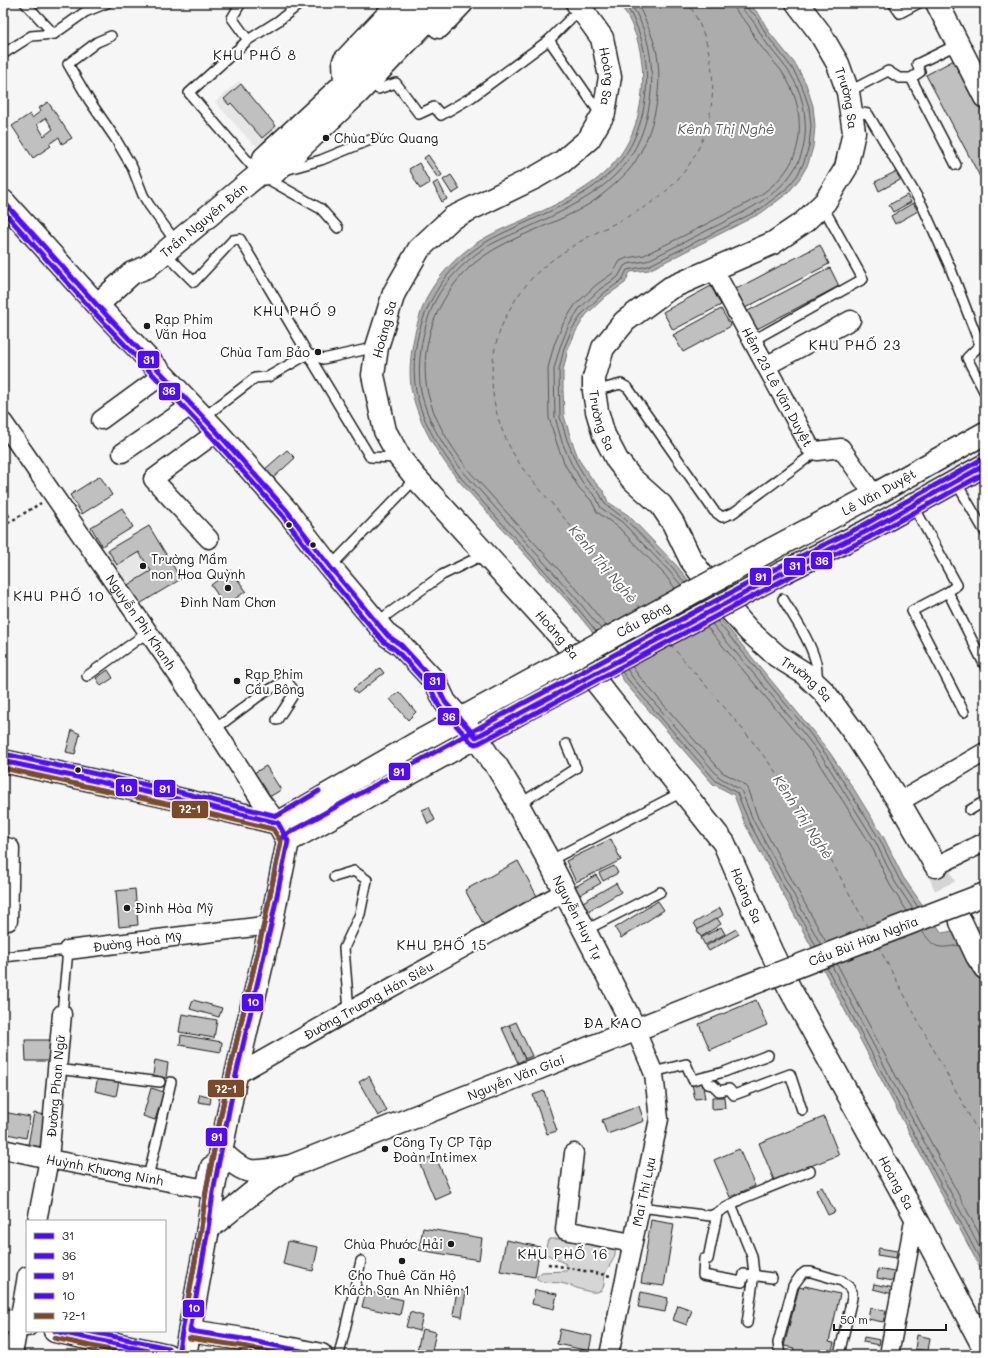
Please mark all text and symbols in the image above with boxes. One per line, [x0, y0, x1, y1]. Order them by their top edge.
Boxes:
district label: KHU PHỐ 8 [213, 45, 297, 64]
street label: Hoàng Sa [596, 45, 619, 107]
street label: Trường Sa [832, 65, 862, 130]
water label: Kênh Thị Nghè [678, 119, 774, 138]
place label: Chùa Đức Quang [334, 129, 438, 146]
marker: Chùa Đức Quang [321, 133, 331, 143]
street label: Trần Nguyên Đán [156, 179, 250, 261]
street label: Hoàng Sa [368, 298, 399, 360]
district label: KHU PHỐ 9 [253, 301, 337, 320]
place label: Rạp Phim Văn Hoa [155, 310, 213, 342]
marker: Rạp Phim Văn Hoa [142, 321, 152, 331]
street label: Hẻm 23 Lê Văn Duyệt [739, 324, 817, 450]
district label: KHU PHỐ 23 [809, 335, 901, 354]
place label: Chùa Tam Bảo [220, 343, 310, 360]
marker: Chùa Tam Bảo [313, 347, 323, 357]
line badge: 31 [137, 350, 160, 369]
text: 31 [143, 352, 155, 367]
line badge: 36 [158, 382, 181, 401]
text: 36 [162, 383, 176, 398]
street label: Trường Sa [586, 389, 620, 454]
street label: Lê Văn Duyệt [838, 464, 919, 519]
unlabelled marker [284, 520, 294, 530]
water label: Kênh Thị Nghè [565, 521, 642, 607]
unlabelled marker [308, 540, 318, 550]
place label: Trường Mầm non Hoa Quỳnh [151, 550, 245, 582]
line badge: 36 [810, 551, 833, 570]
text: 36 [815, 553, 829, 568]
line badge: 31 [783, 557, 806, 576]
text: 31 [789, 558, 801, 573]
marker: Trường Mầm non Hoa Quỳnh [138, 561, 148, 571]
line badge: 91 [749, 567, 772, 586]
text: 91 [755, 569, 767, 584]
street label: Nguyễn Phi Khanh [103, 571, 180, 673]
marker: Đình Nam Chơn [223, 583, 233, 593]
district label: KHU PHỐ 10 [13, 586, 105, 605]
place label: Đình Nam Chơn [180, 593, 276, 610]
street label: Cầu Bông [613, 597, 673, 641]
street label: Hoàng Sa [532, 606, 584, 662]
street label: Trường Sa [778, 652, 837, 705]
place label: Rạp Phim Cầu Bông [245, 665, 304, 697]
line badge: 31 [423, 672, 446, 691]
text: 31 [429, 673, 441, 688]
marker: Rạp Phim Cầu Bông [232, 676, 242, 686]
line badge: 36 [437, 707, 460, 726]
text: 36 [442, 709, 456, 724]
line badge: 91 [388, 762, 411, 781]
text: 91 [393, 764, 405, 779]
unlabelled marker [73, 765, 83, 775]
water label: Kênh Thị Nghè [769, 771, 838, 862]
line badge: 10 [115, 778, 138, 797]
line badge: 91 [153, 779, 176, 798]
text: 10 [120, 780, 132, 795]
text: 91 [159, 781, 171, 796]
line badge: 72-1 [171, 800, 209, 819]
text: 72-1 [179, 801, 201, 816]
street label: Hoàng Sa [728, 865, 767, 926]
street label: Nguyễn Huy Tự [550, 872, 607, 963]
place label: Đình Hòa Mỹ [135, 899, 214, 916]
marker: Đình Hòa Mỹ [122, 903, 132, 913]
street label: Cầu Bùi Hữu Nghĩa [806, 912, 920, 969]
street label: Đường Hoà Mỹ [92, 927, 183, 955]
district label: KHU PHỐ 15 [397, 935, 487, 954]
street label: Đường Trương Hán Siêu [300, 957, 436, 1043]
line badge: 10 [241, 993, 264, 1012]
text: 10 [247, 994, 259, 1009]
district label: ĐA KAO [584, 1013, 642, 1032]
street label: Đường Phan Ngữ [42, 1034, 68, 1138]
street label: Nguyễn Văn Giai [465, 1050, 567, 1103]
line badge: 72-1 [207, 1079, 245, 1098]
text: 72-1 [215, 1081, 237, 1096]
line badge: 91 [205, 1127, 228, 1147]
text: 91 [211, 1129, 223, 1144]
place label: Công Ty CP Tập Đoàn Intimex [393, 1133, 492, 1165]
marker: Công Ty CP Tập Đoàn Intimex [380, 1144, 390, 1154]
street label: Huỳnh Khương Ninh [45, 1150, 165, 1189]
street label: Hoàng Sa [875, 1152, 919, 1213]
street label: Mai Thị Lựu [628, 1155, 659, 1228]
legend [26, 1220, 166, 1332]
text: 31 [62, 1227, 74, 1243]
place label: Chùa Phước Hải [344, 1235, 443, 1252]
marker: Chùa Phước Hải [446, 1239, 456, 1249]
district label: KHU PHỐ 16 [517, 1244, 609, 1263]
text: 36 [62, 1247, 76, 1263]
marker: Cho Thuê Căn Hộ Khách Sạn An Nhiên 1 [397, 1256, 407, 1266]
place label: Cho Thuê Căn Hộ Khách Sạn An Nhiên 1 [334, 1266, 470, 1298]
text: 91 [62, 1267, 74, 1283]
text: 10 [62, 1287, 75, 1303]
line badge: 10 [182, 1299, 205, 1318]
text: 10 [188, 1300, 200, 1315]
scale bar [834, 1306, 946, 1332]
text: 72-1 [62, 1307, 86, 1323]
text: 50 m [840, 1311, 868, 1327]

